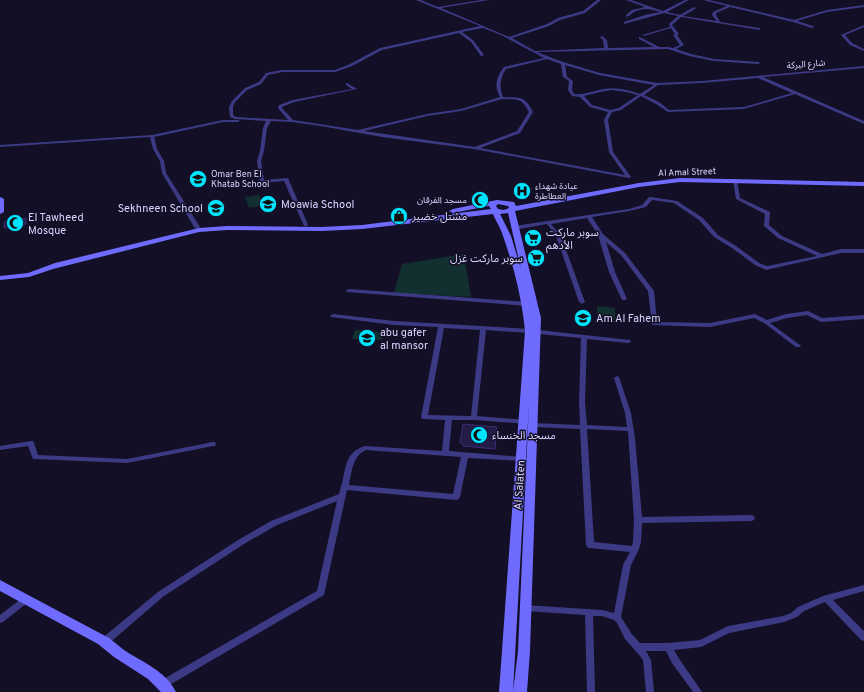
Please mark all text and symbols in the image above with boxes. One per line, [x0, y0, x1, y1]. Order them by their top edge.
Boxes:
street label: شارع البركة [786, 57, 826, 73]
street label: Al Amal Street [658, 166, 716, 179]
school or university icon: Omar Ben El Khatab School [188, 169, 208, 189]
place label: Omar Ben El Khatab School [211, 169, 269, 190]
hospital icon: عيادة شهداء العطاطرة [512, 181, 532, 201]
place label: عيادة شهداء العطاطرة [535, 181, 578, 202]
mosque icon: مسجد الفرقان [470, 190, 490, 210]
school or university icon: Moawia School [258, 194, 278, 214]
place label: مسجد الفرقان [417, 195, 467, 206]
school or university icon: Sekhneen School [206, 198, 226, 218]
place label: Moawia School [281, 198, 354, 212]
place label: Sekhneen School [118, 202, 203, 216]
shop icon: مشتل خضير [389, 206, 409, 226]
place label: مشتل خضير [411, 210, 467, 224]
place label: El Tawheed Mosque [28, 211, 84, 238]
mosque icon: El Tawheed Mosque [5, 213, 25, 233]
place label: سوبر ماركت الأدهم [546, 226, 599, 254]
supermarket icon: سوبر ماركت الأدهم [523, 228, 543, 248]
supermarket icon: سوبر ماركت غزل [526, 248, 546, 268]
place label: سوبر ماركت غزل [450, 252, 523, 266]
school or university icon: Am Al Fahem [573, 308, 593, 328]
place label: Am Al Fahem [596, 312, 661, 326]
place label: abu gafer al mansor [380, 326, 429, 353]
school or university icon: abu gafer al mansor [357, 328, 377, 348]
mosque icon: مسجد الخنساء [469, 425, 489, 445]
place label: مسجد الخنساء [492, 429, 556, 443]
street label: Al Salaten [511, 460, 529, 511]

